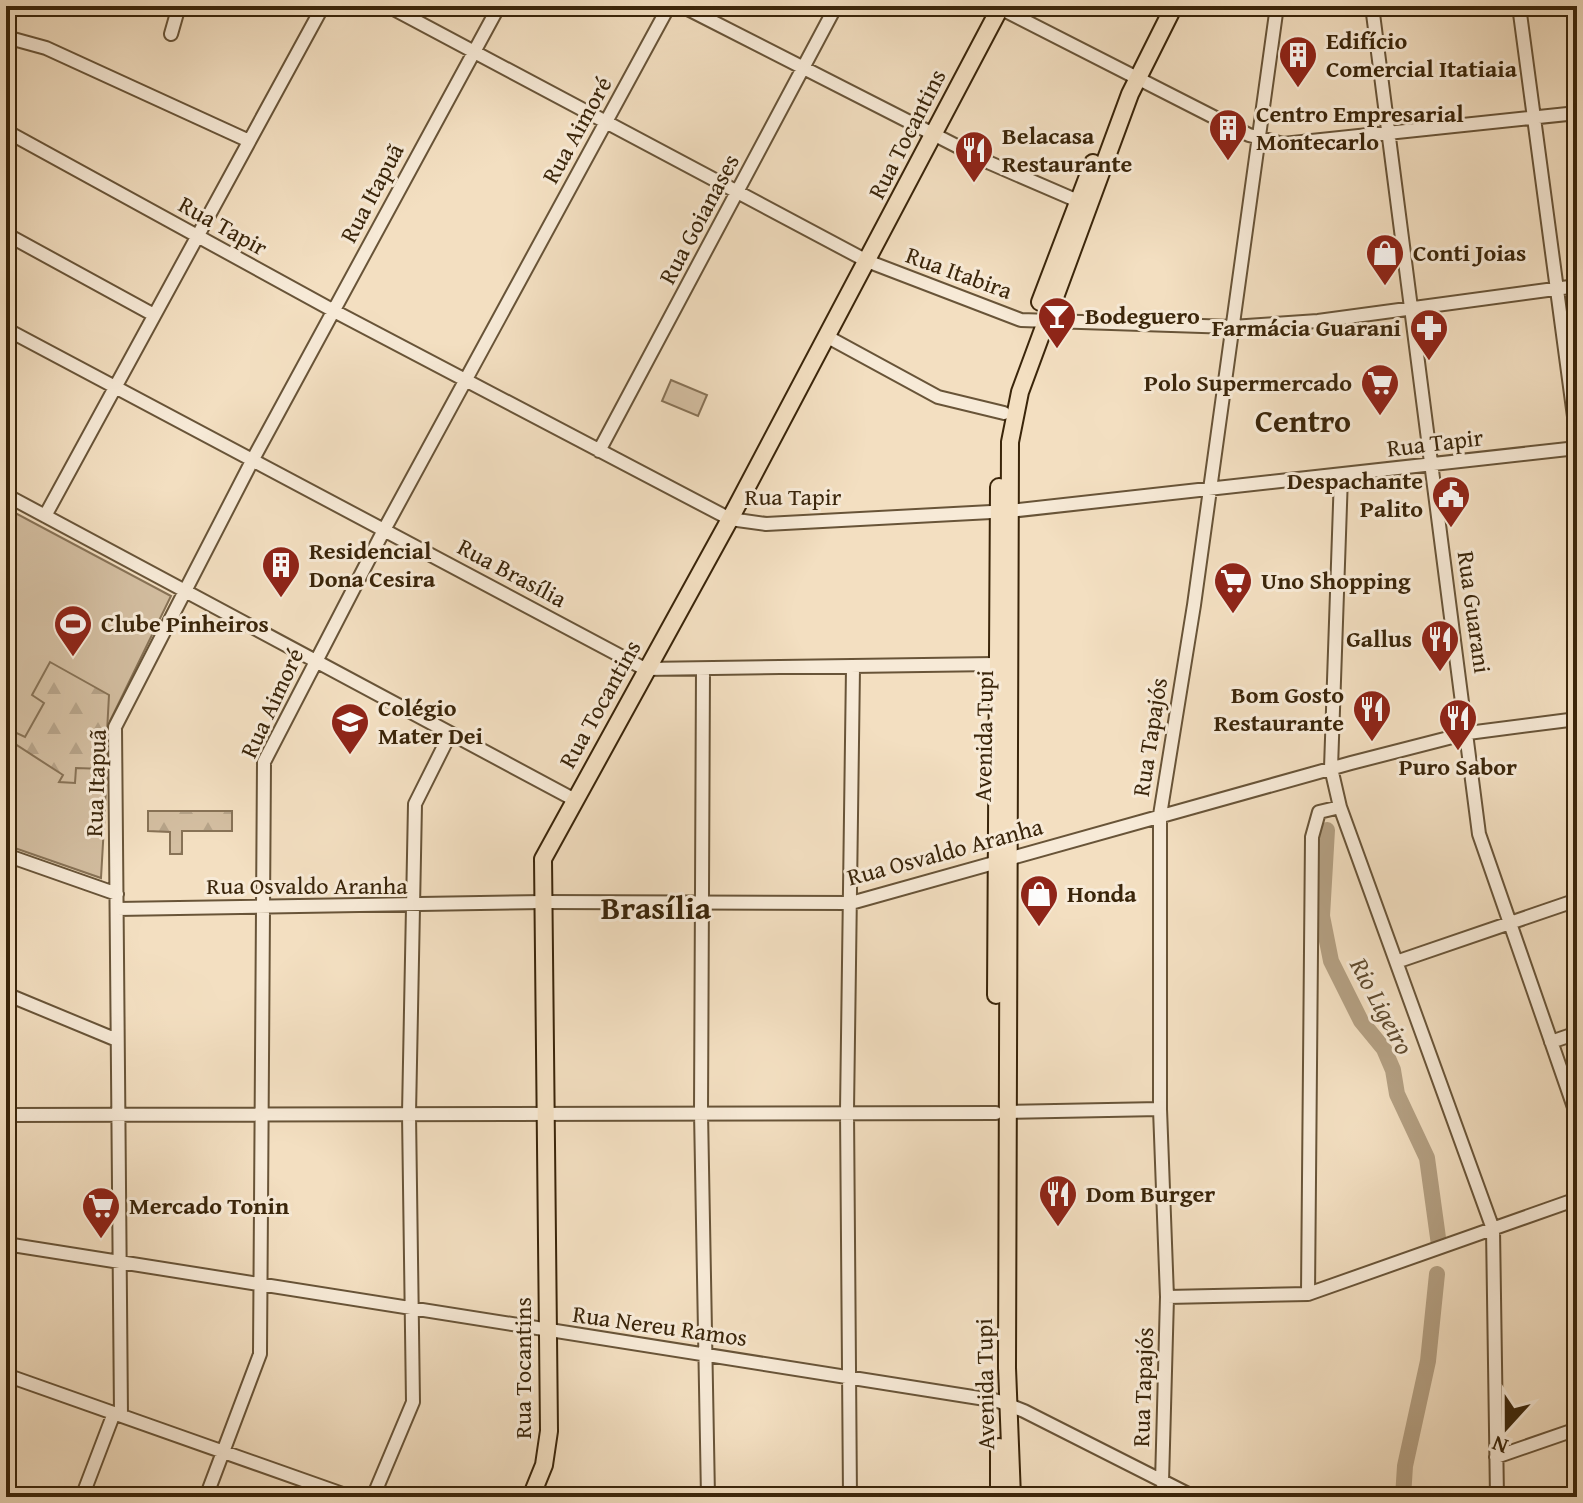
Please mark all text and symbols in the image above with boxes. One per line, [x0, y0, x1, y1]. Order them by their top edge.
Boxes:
place label: Edifício Comercial Itatiaia [1326, 23, 1518, 86]
building icon: Edifício Comercial Itatiaia [1277, 34, 1319, 89]
street label: Rua Tocantins [859, 63, 954, 205]
street label: Rua Aimoré [533, 70, 620, 190]
place label: Centro Empresarial Montecarlo [1256, 96, 1464, 159]
building icon: Centro Empresarial Montecarlo [1207, 107, 1249, 162]
place label: Belacasa Restaurante [1002, 118, 1132, 181]
restaurant icon: Belacasa Restaurante [953, 129, 995, 184]
street label: Rua Itapuã [331, 136, 413, 249]
street label: Rua Goianases [650, 147, 748, 290]
street label: Rua Tapir [172, 187, 274, 264]
shop icon: Conti Joias [1364, 232, 1406, 287]
place label: Conti Joias [1413, 235, 1526, 270]
street label: Rua Itabira [901, 237, 1018, 308]
bar icon: Bodeguero [1036, 295, 1078, 350]
place label: Bodeguero [1085, 298, 1200, 333]
pharmacy icon: Farmácia Guarani [1408, 307, 1450, 362]
place label: Farmácia Guarani [1212, 310, 1401, 345]
supermarket icon: Polo Supermercado [1359, 362, 1401, 417]
place label: Polo Supermercado [1144, 365, 1352, 400]
district label: Centro [1255, 397, 1351, 444]
street label: Rua Tapir [1385, 419, 1485, 466]
place label: Despachante Palito [1287, 463, 1423, 526]
public building icon: Despachante Palito [1430, 474, 1472, 529]
street label: Rua Tapir [745, 479, 842, 514]
street label: Rua Brasília [451, 529, 574, 616]
place label: Residencial Dona Cesira [309, 533, 436, 596]
building icon: Residencial Dona Cesira [260, 544, 302, 599]
street label: Rua Guarani [1449, 549, 1500, 676]
supermarket icon: Uno Shopping [1212, 560, 1254, 615]
place label: Uno Shopping [1261, 563, 1411, 598]
sports icon: Clube Pinheiros [52, 603, 94, 658]
place label: Clube Pinheiros [101, 606, 269, 641]
restaurant icon: Gallus [1419, 618, 1461, 673]
place label: Gallus [1346, 621, 1412, 656]
street label: Rua Tocantins [550, 633, 649, 774]
street label: Rua Aimoré [231, 642, 312, 764]
street label: Avenida Tupi [965, 670, 1002, 802]
street label: Rua Tapajós [1123, 675, 1176, 799]
place label: Bom Gosto Restaurante [1214, 677, 1344, 740]
restaurant icon: Bom Gosto Restaurante [1351, 688, 1393, 743]
place label: Colégio Mater Dei [378, 690, 483, 753]
restaurant icon: Puro Sabor [1437, 697, 1479, 752]
school or university icon: Colégio Mater Dei [329, 701, 371, 756]
street label: Rua Itapuã [76, 728, 115, 838]
place label: Puro Sabor [1399, 749, 1517, 784]
street label: Rua Osvaldo Aranha [843, 808, 1047, 894]
street label: Rua Osvaldo Aranha [206, 868, 408, 903]
shop icon: Honda [1018, 873, 1060, 928]
place label: Honda [1067, 876, 1137, 911]
district label: Brasília [601, 884, 712, 931]
water label: Rio Ligeiro [1340, 949, 1424, 1061]
restaurant icon: Dom Burger [1037, 1173, 1079, 1228]
place label: Dom Burger [1086, 1176, 1215, 1211]
supermarket icon: Mercado Tonin [80, 1185, 122, 1240]
place label: Mercado Tonin [129, 1188, 289, 1223]
street label: Rua Nereu Ramos [570, 1296, 750, 1355]
street label: Rua Tocantins [505, 1297, 540, 1439]
street label: Avenida Tupi [966, 1318, 1003, 1450]
street label: Rua Tapajós [1123, 1327, 1162, 1447]
north arrow [1467, 1387, 1547, 1467]
text: N [1487, 1428, 1512, 1463]

